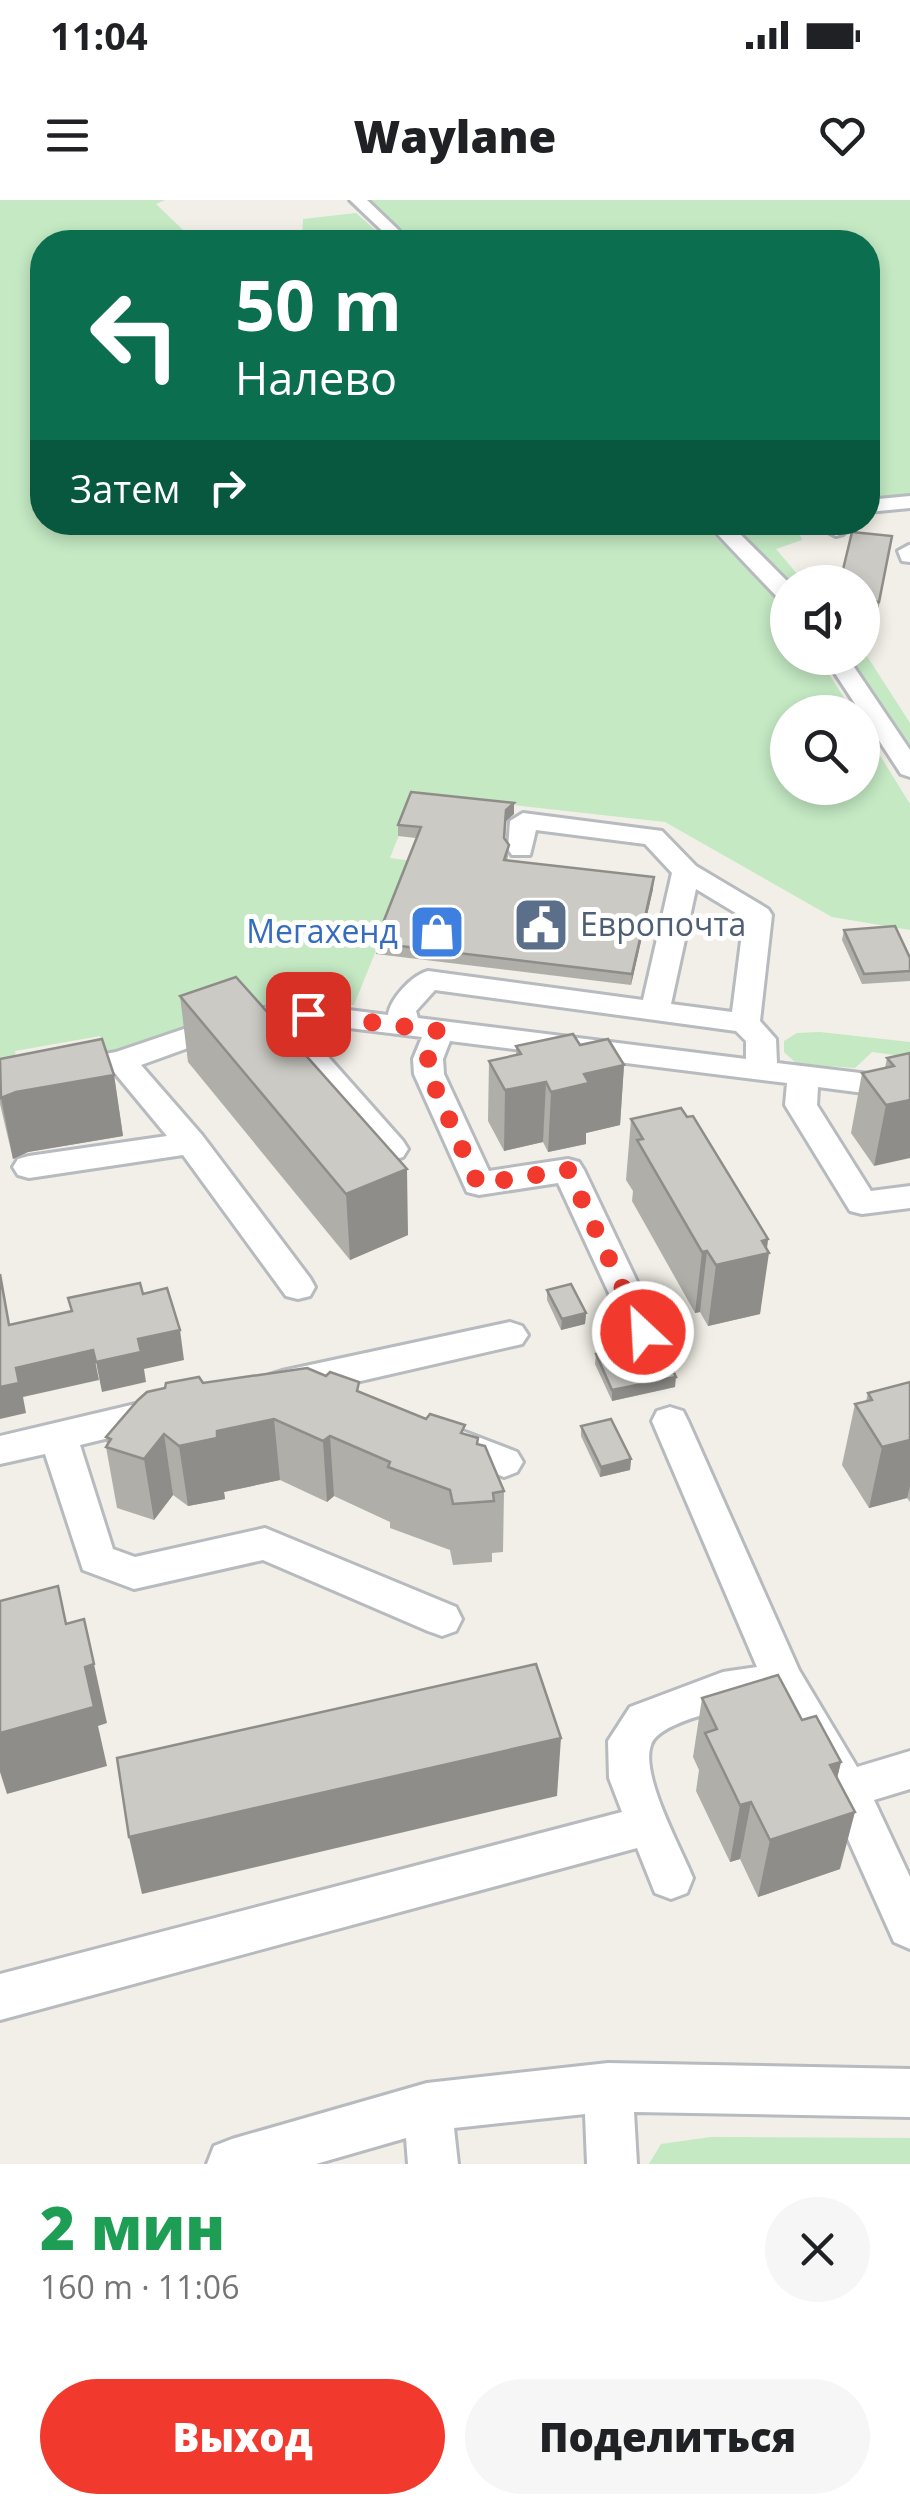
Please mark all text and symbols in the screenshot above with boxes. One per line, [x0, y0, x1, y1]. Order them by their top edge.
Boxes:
text: 11:04 [50, 9, 148, 61]
text: Waylane [354, 105, 556, 166]
icon: menu [40, 108, 95, 163]
icon: heart [815, 108, 870, 163]
text: 50 m [235, 256, 402, 352]
icon: left [70, 270, 200, 400]
text: Налево [235, 347, 397, 408]
icon: right [200, 460, 255, 515]
text: Затем [70, 462, 180, 514]
map controls [770, 565, 880, 805]
button: sound [770, 565, 880, 675]
button: search [770, 695, 880, 805]
public building icon: Европочта [511, 895, 571, 955]
shop icon: Мегахенд [407, 902, 467, 962]
place label: Европочта [580, 902, 746, 945]
place label: Мегахенд [246, 909, 398, 952]
pin [266, 972, 351, 1057]
icon: arrive [281, 987, 336, 1042]
position arrow [591, 1280, 695, 1384]
text: 2 мин [40, 2186, 225, 2268]
button: close [765, 2197, 870, 2302]
text: 160 m · 11:06 [40, 2265, 239, 2308]
button: Выход [40, 2379, 445, 2494]
button: Поделиться [465, 2379, 870, 2494]

